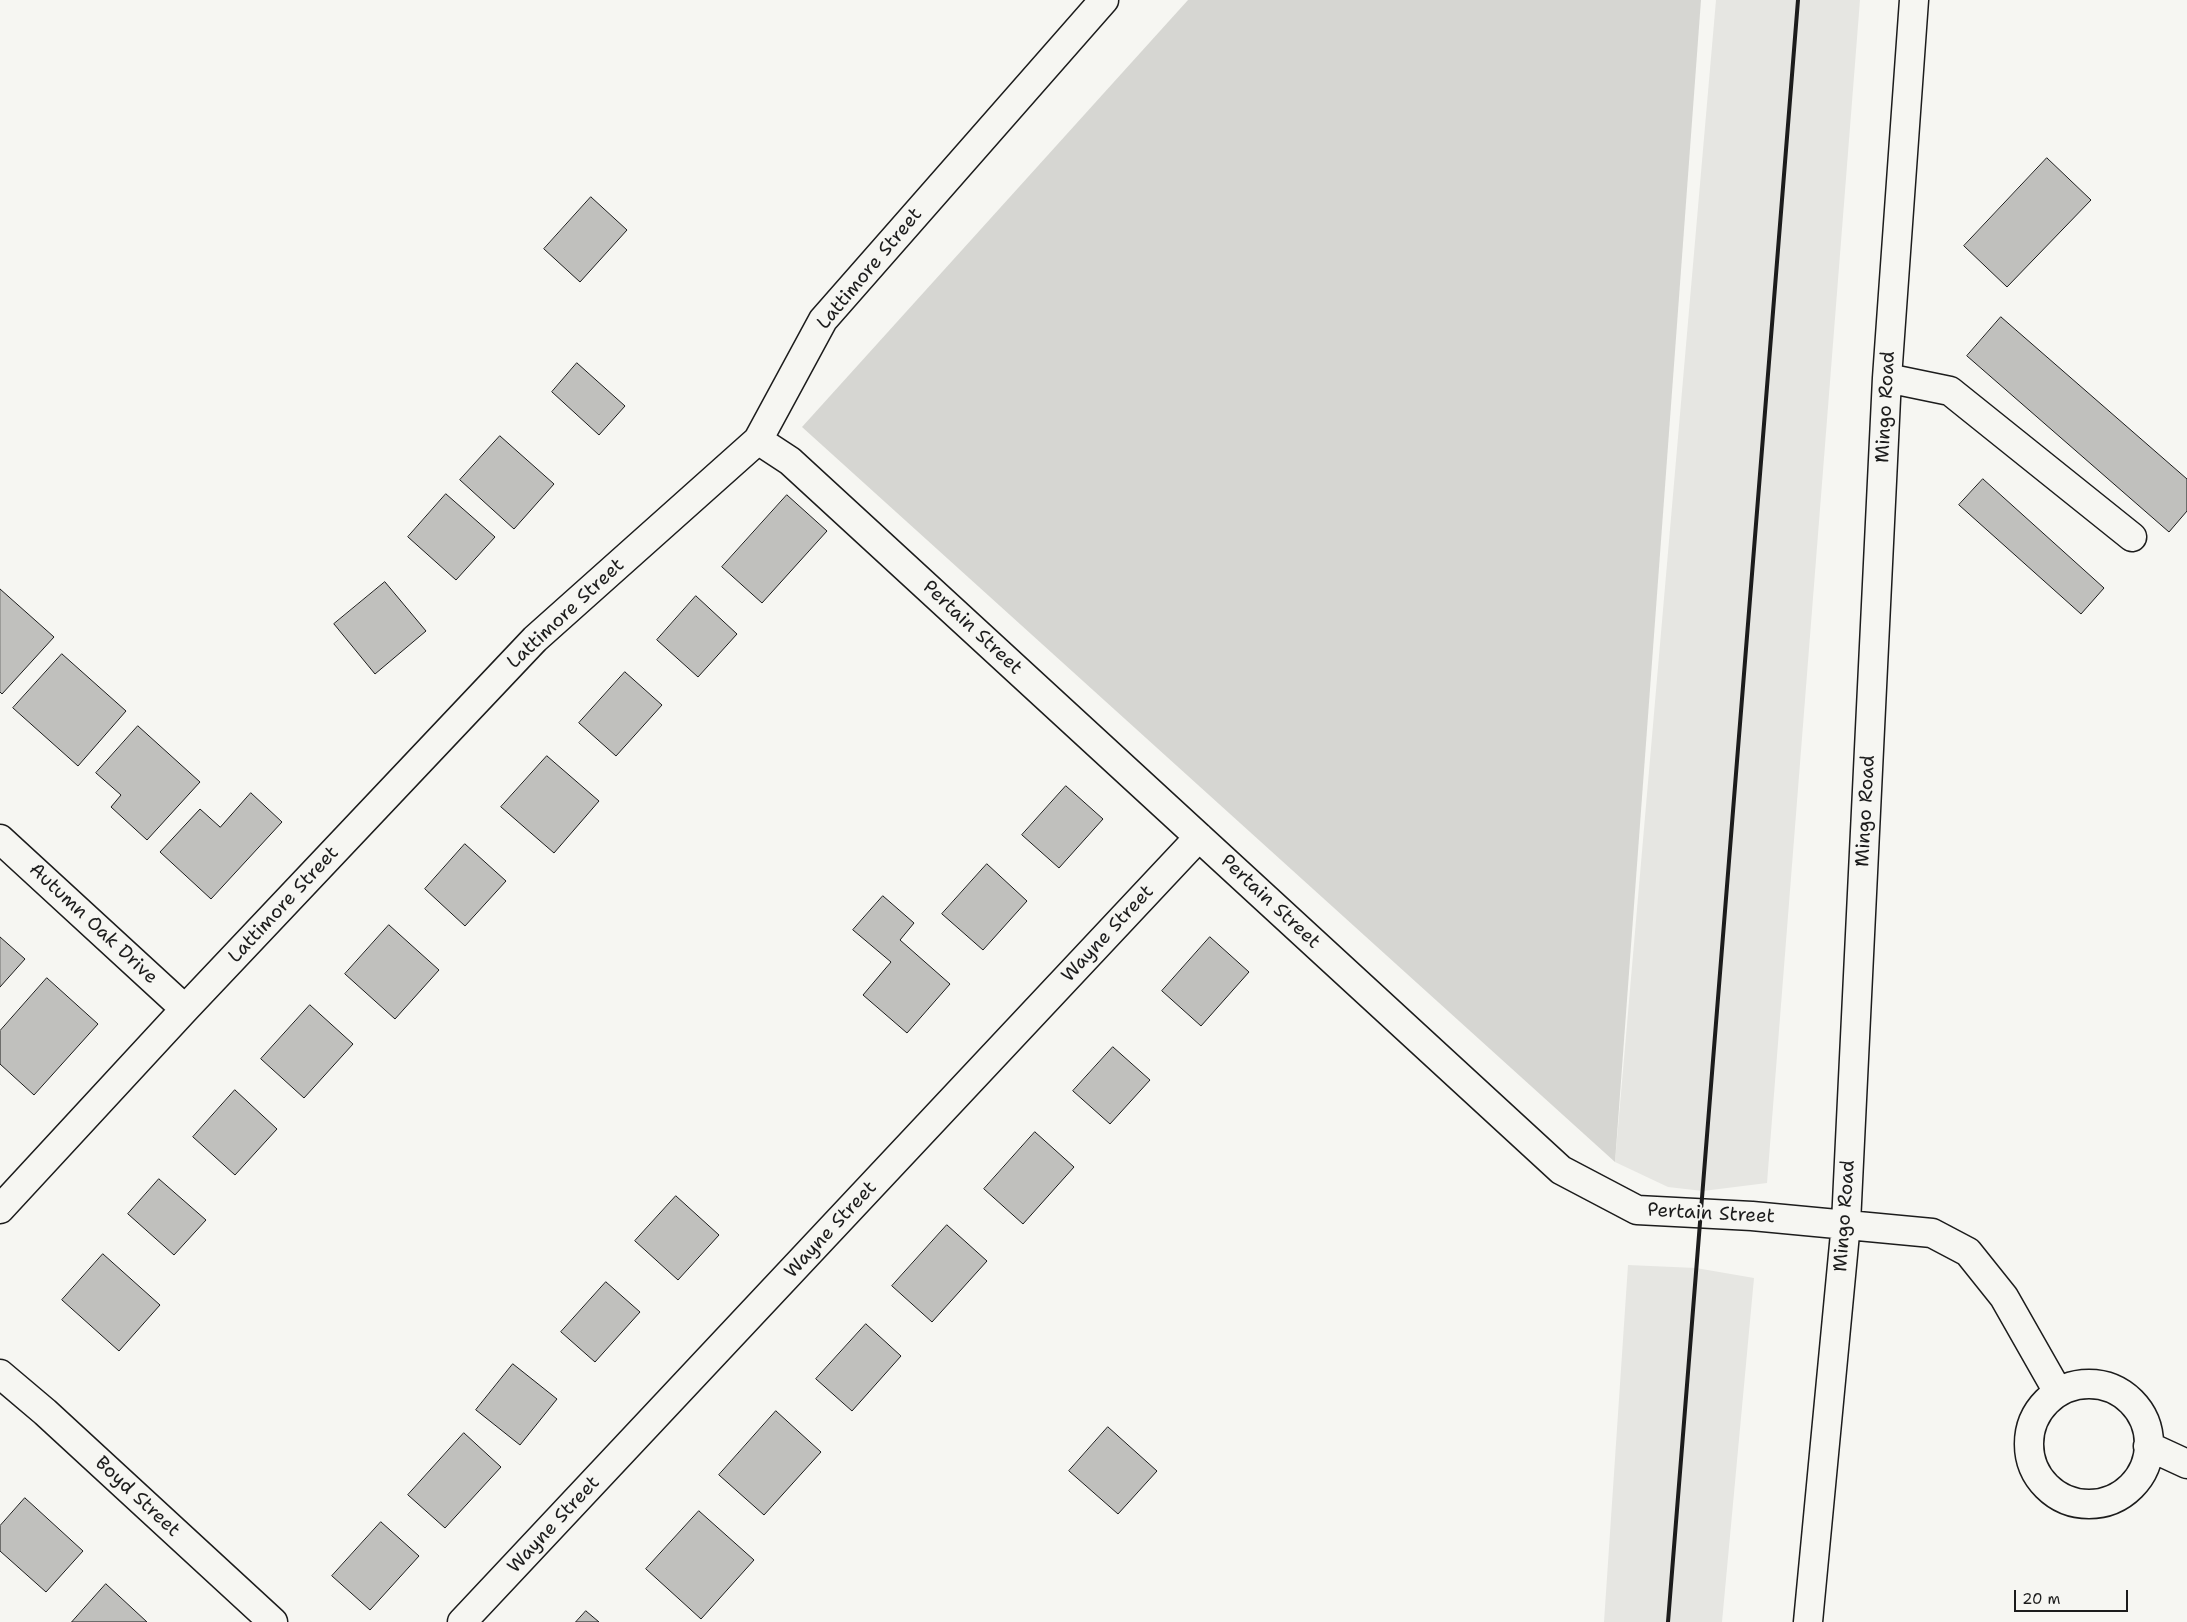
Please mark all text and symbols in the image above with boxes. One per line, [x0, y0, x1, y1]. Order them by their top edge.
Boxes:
street label: Lattimore Street [813, 204, 927, 334]
street label: Mingo Road [1872, 350, 1900, 464]
street label: Lattimore Street [503, 554, 629, 674]
street label: Pertain Street [918, 576, 1026, 680]
street label: Mingo Road [1852, 754, 1880, 868]
street label: Lattimore Street [224, 842, 344, 968]
street label: Pertain Street [1216, 850, 1324, 954]
street label: Autumn Oak Drive [24, 859, 162, 989]
street label: Wayne Street [1057, 881, 1159, 987]
street label: Mingo Road [1830, 1159, 1860, 1273]
street label: Wayne Street [780, 1177, 882, 1283]
street label: Pertain Street [1647, 1199, 1775, 1229]
street label: Boyd Street [90, 1452, 184, 1542]
street label: Wayne Street [503, 1472, 605, 1578]
scale bar [2017, 1580, 2131, 1612]
text: 20 m [2022, 1589, 2061, 1609]

